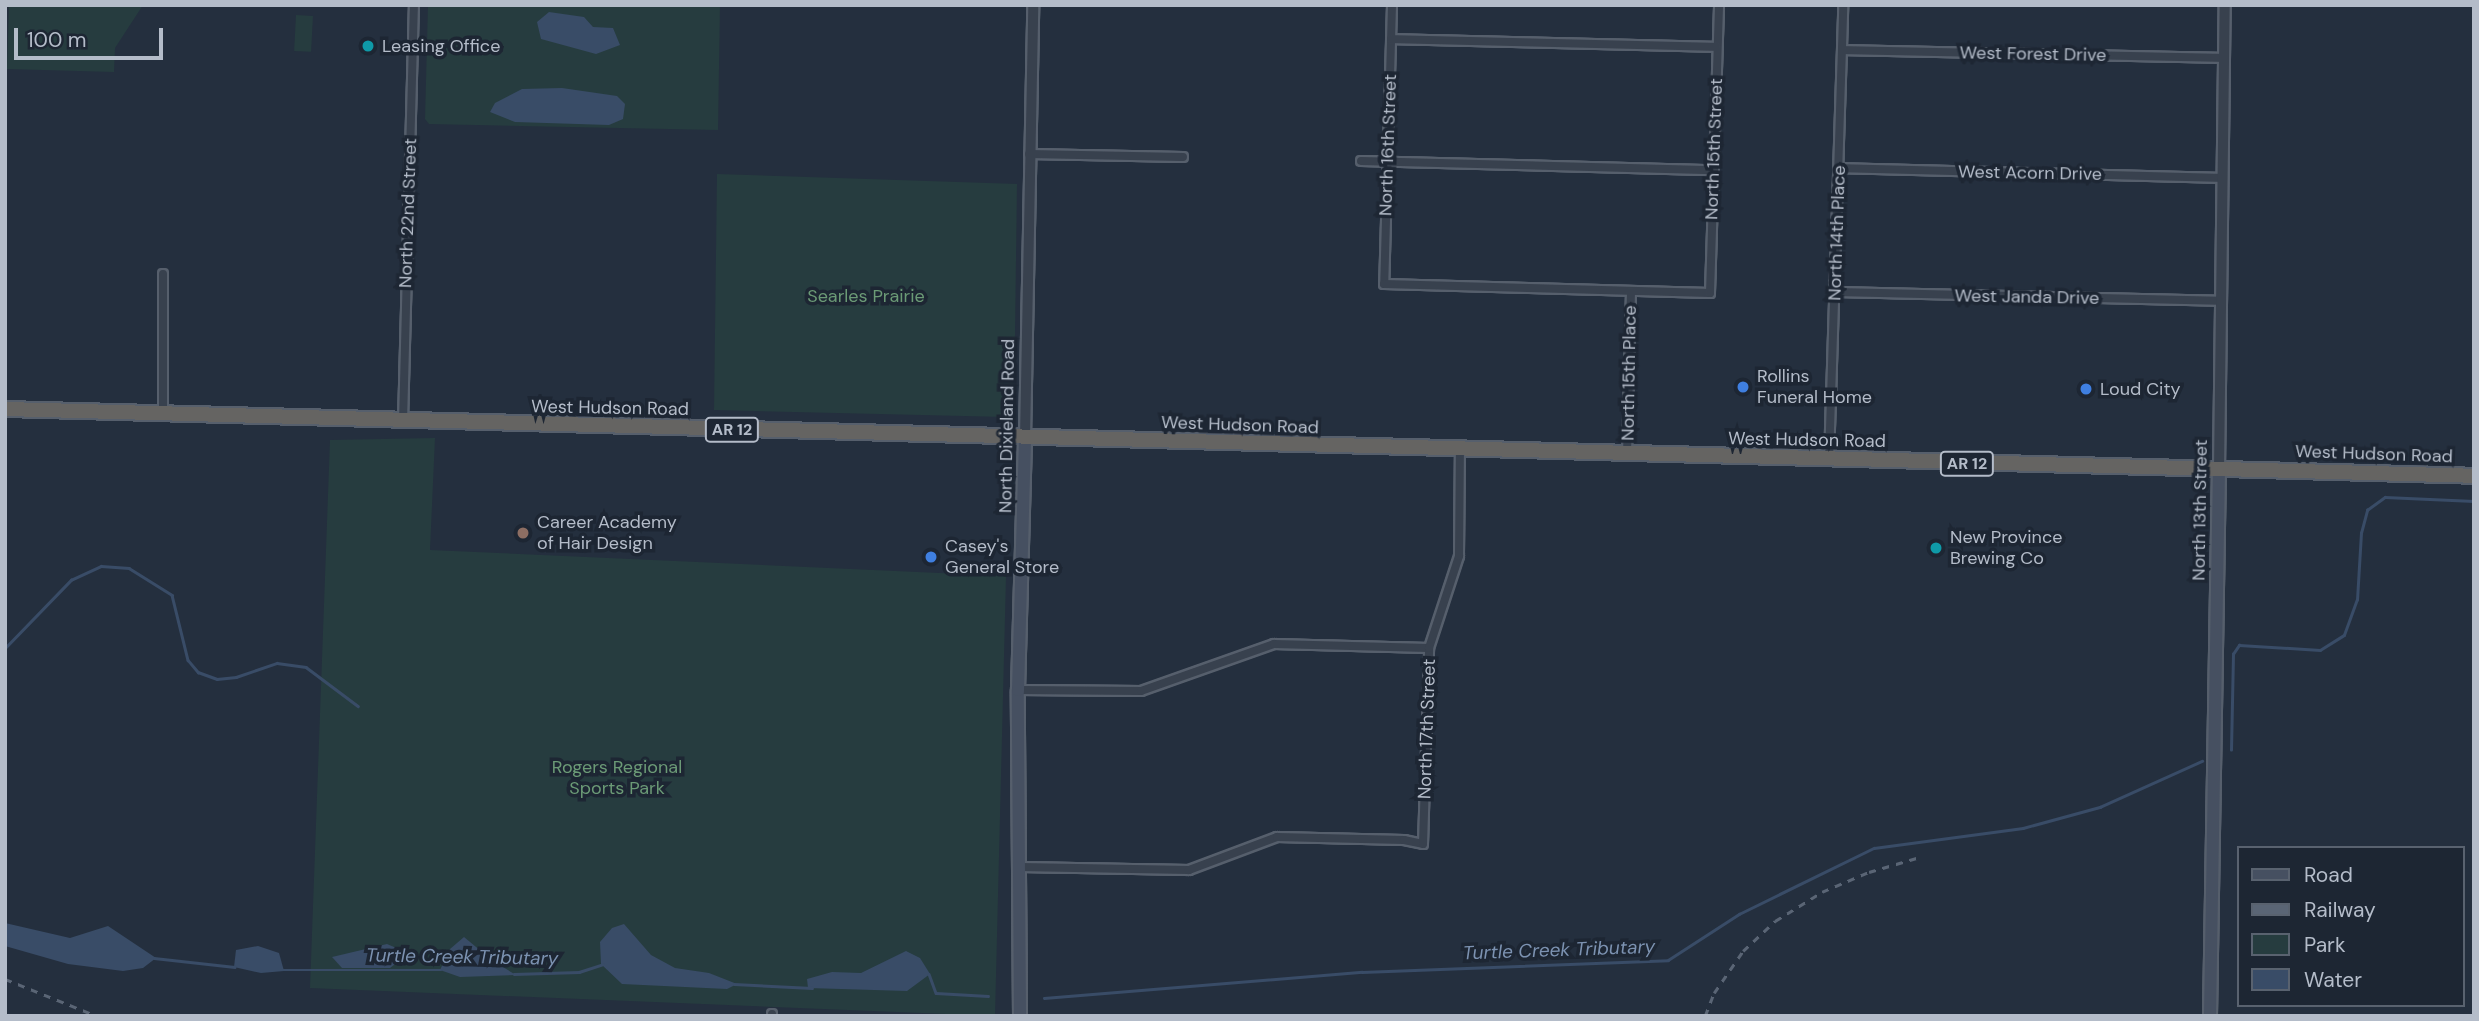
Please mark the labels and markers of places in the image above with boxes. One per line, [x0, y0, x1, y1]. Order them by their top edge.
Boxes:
place label: Leasing Office [382, 35, 500, 57]
marker: Leasing Office [360, 38, 376, 54]
place label: Rollins Funeral Home [1757, 366, 1872, 408]
place label: Loud City [2100, 378, 2180, 400]
marker: Rollins Funeral Home [1735, 379, 1751, 395]
marker: Loud City [2078, 381, 2094, 397]
place label: Career Academy of Hair Design [537, 512, 677, 554]
marker: Career Academy of Hair Design [515, 525, 531, 541]
place label: New Province Brewing Co [1950, 527, 2062, 570]
place label: Casey's General Store [945, 536, 1059, 578]
marker: New Province Brewing Co [1928, 540, 1944, 556]
marker: Casey's General Store [923, 549, 939, 565]

